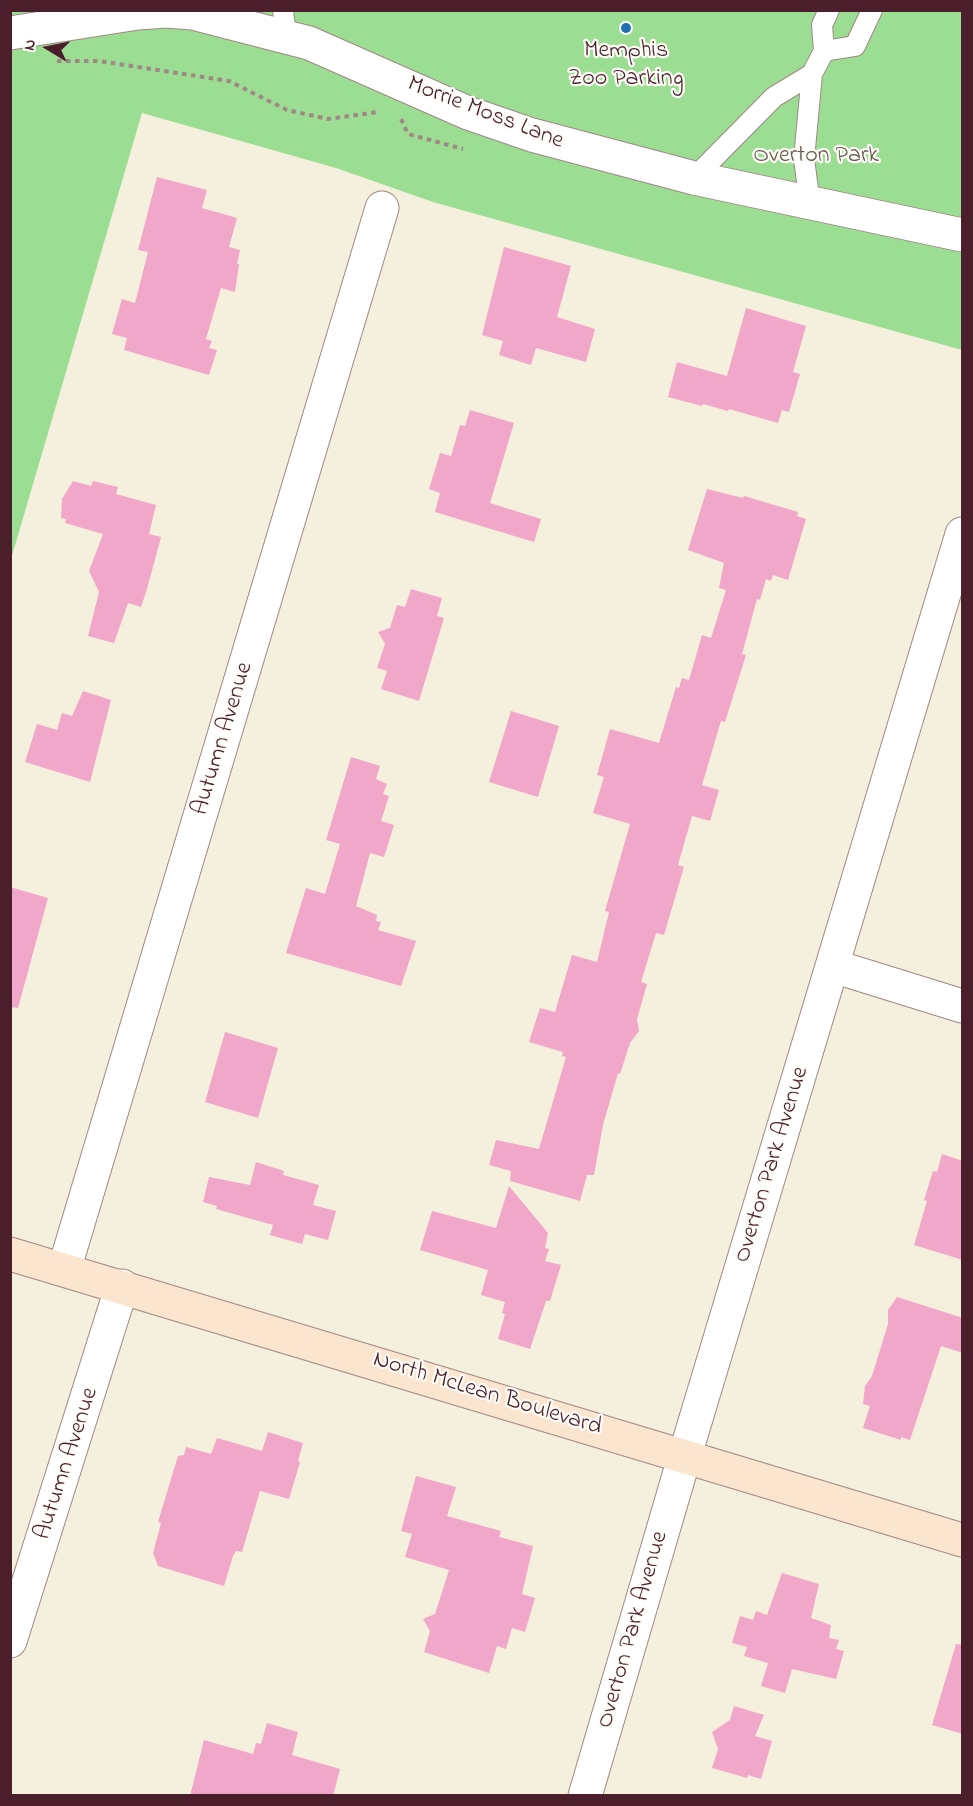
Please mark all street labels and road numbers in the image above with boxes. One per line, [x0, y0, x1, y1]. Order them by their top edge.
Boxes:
street label: Morrie Moss Lane [403, 71, 567, 157]
street label: Autumn Avenue [187, 659, 261, 819]
street label: Overton Park Avenue [729, 1064, 817, 1266]
street label: North McLean Boulevard [369, 1347, 605, 1443]
street label: Autumn Avenue [30, 1384, 106, 1544]
street label: Overton Park Avenue [592, 1528, 676, 1732]

